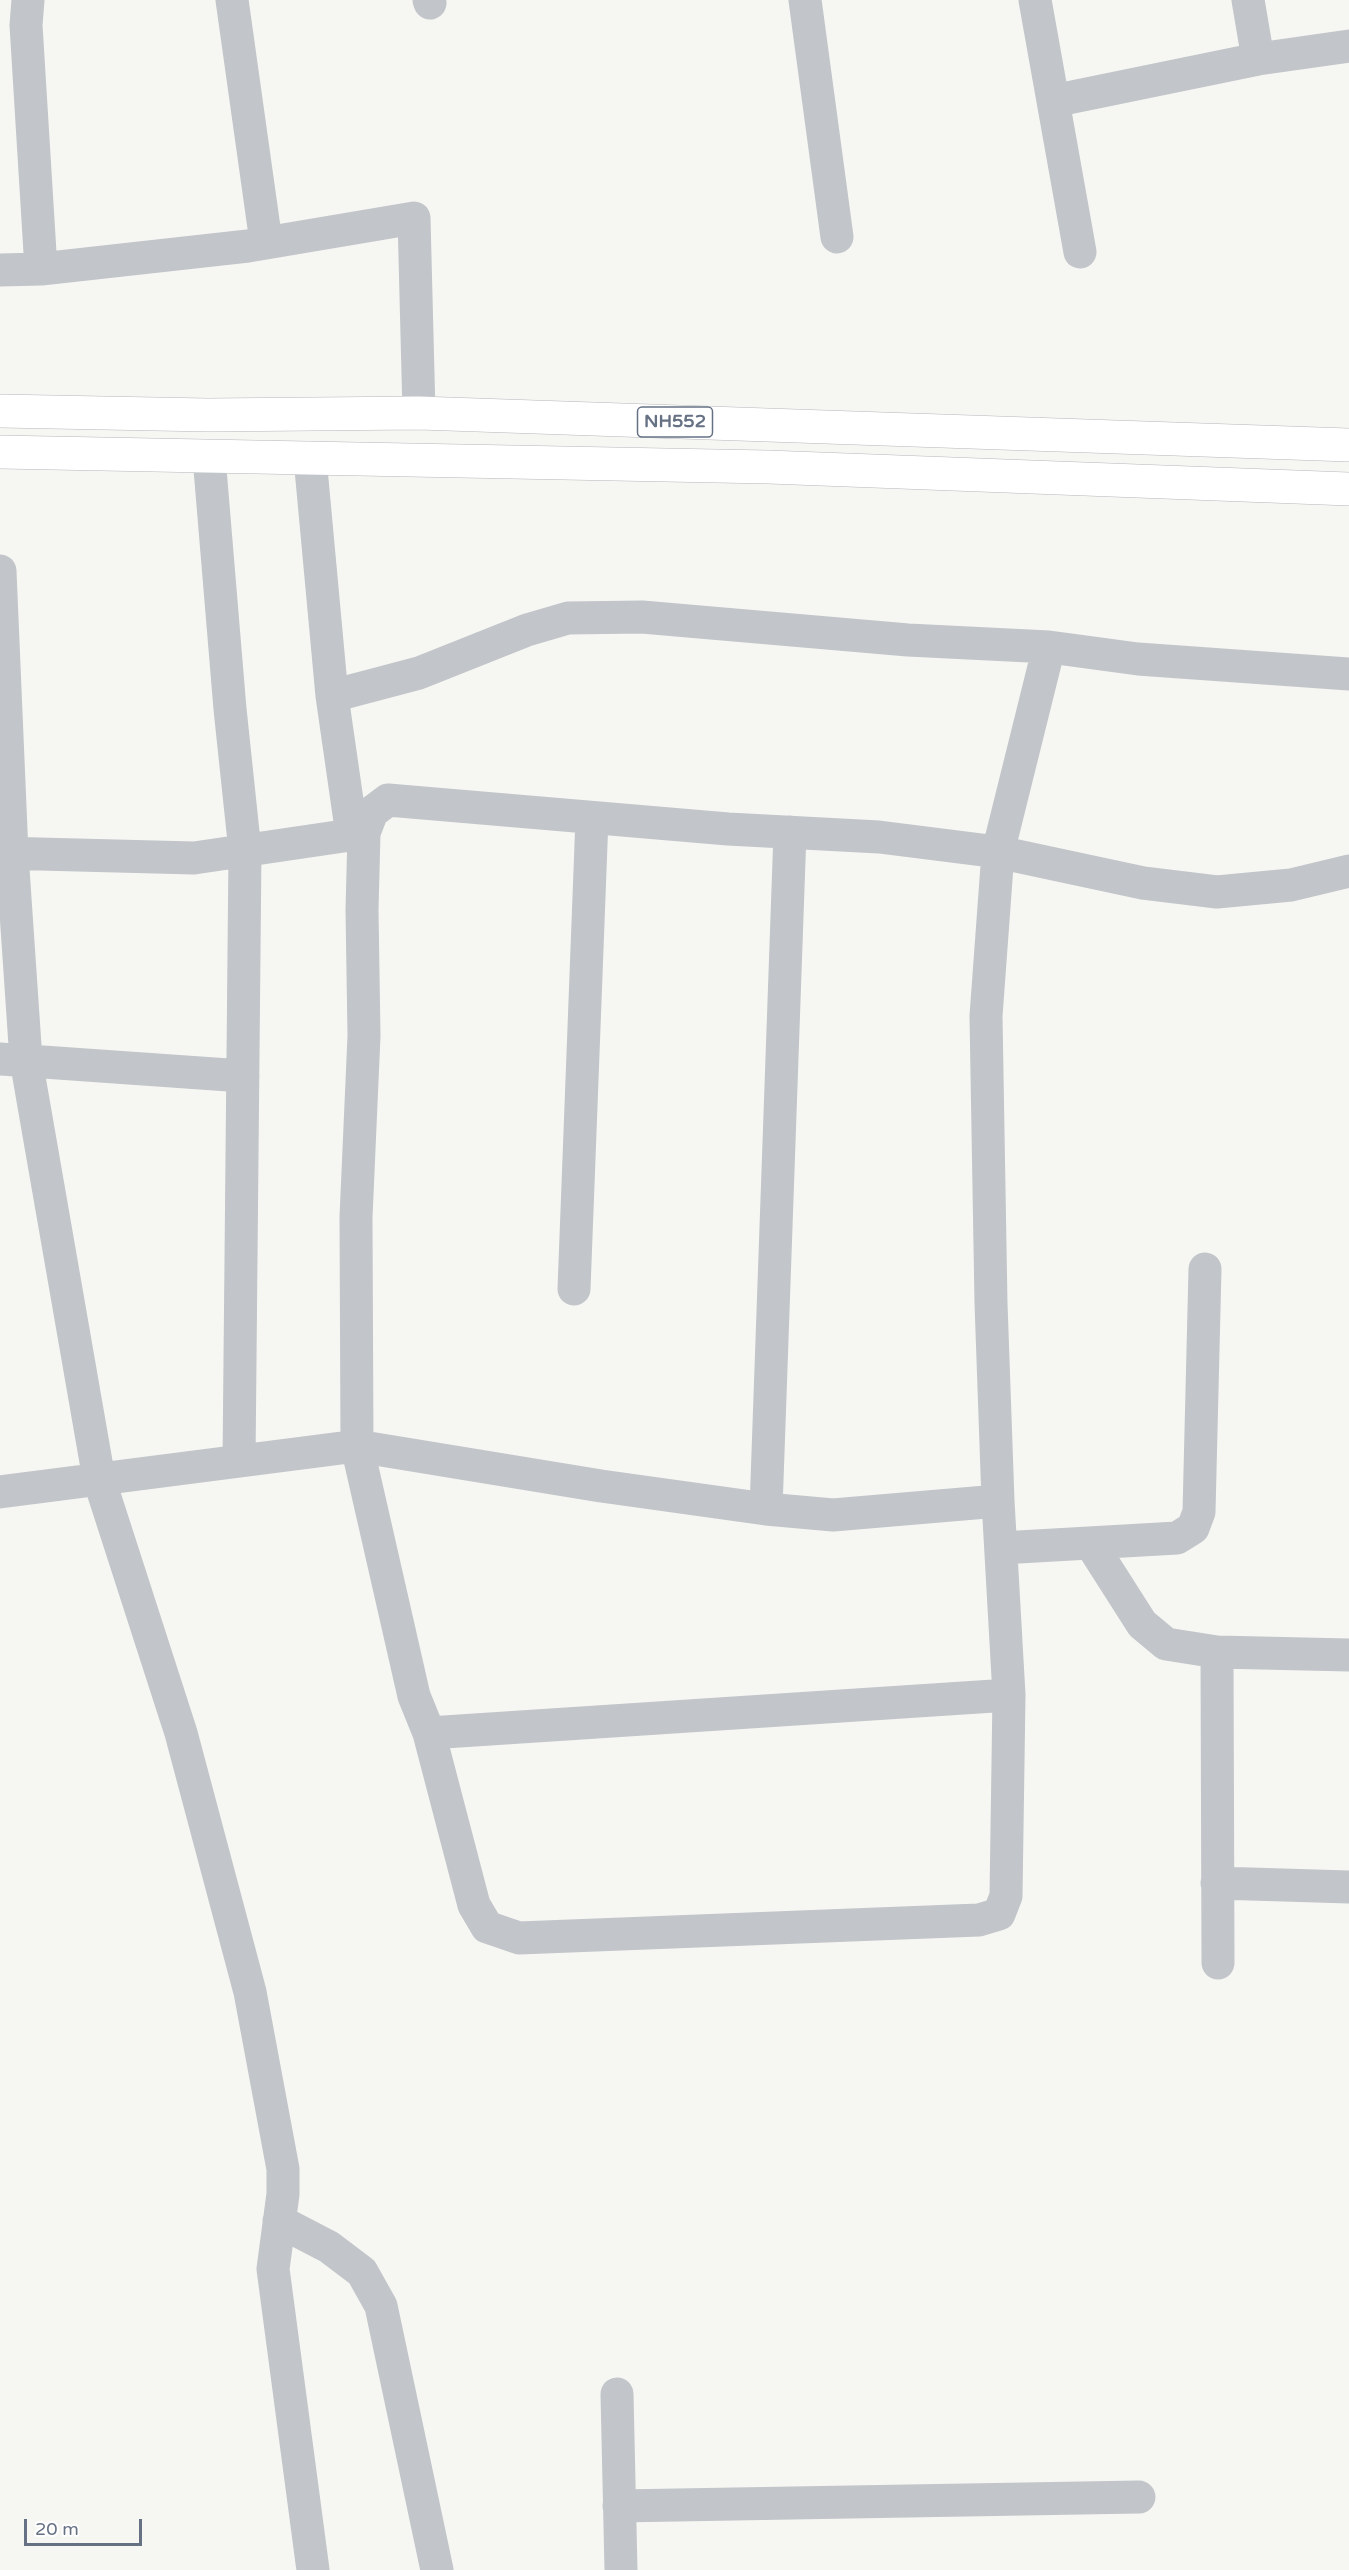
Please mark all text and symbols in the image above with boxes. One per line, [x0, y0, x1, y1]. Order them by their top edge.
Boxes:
road number: NH552 [638, 407, 712, 437]
scale bar [27, 2507, 146, 2545]
text: 20 m [35, 2518, 79, 2540]

